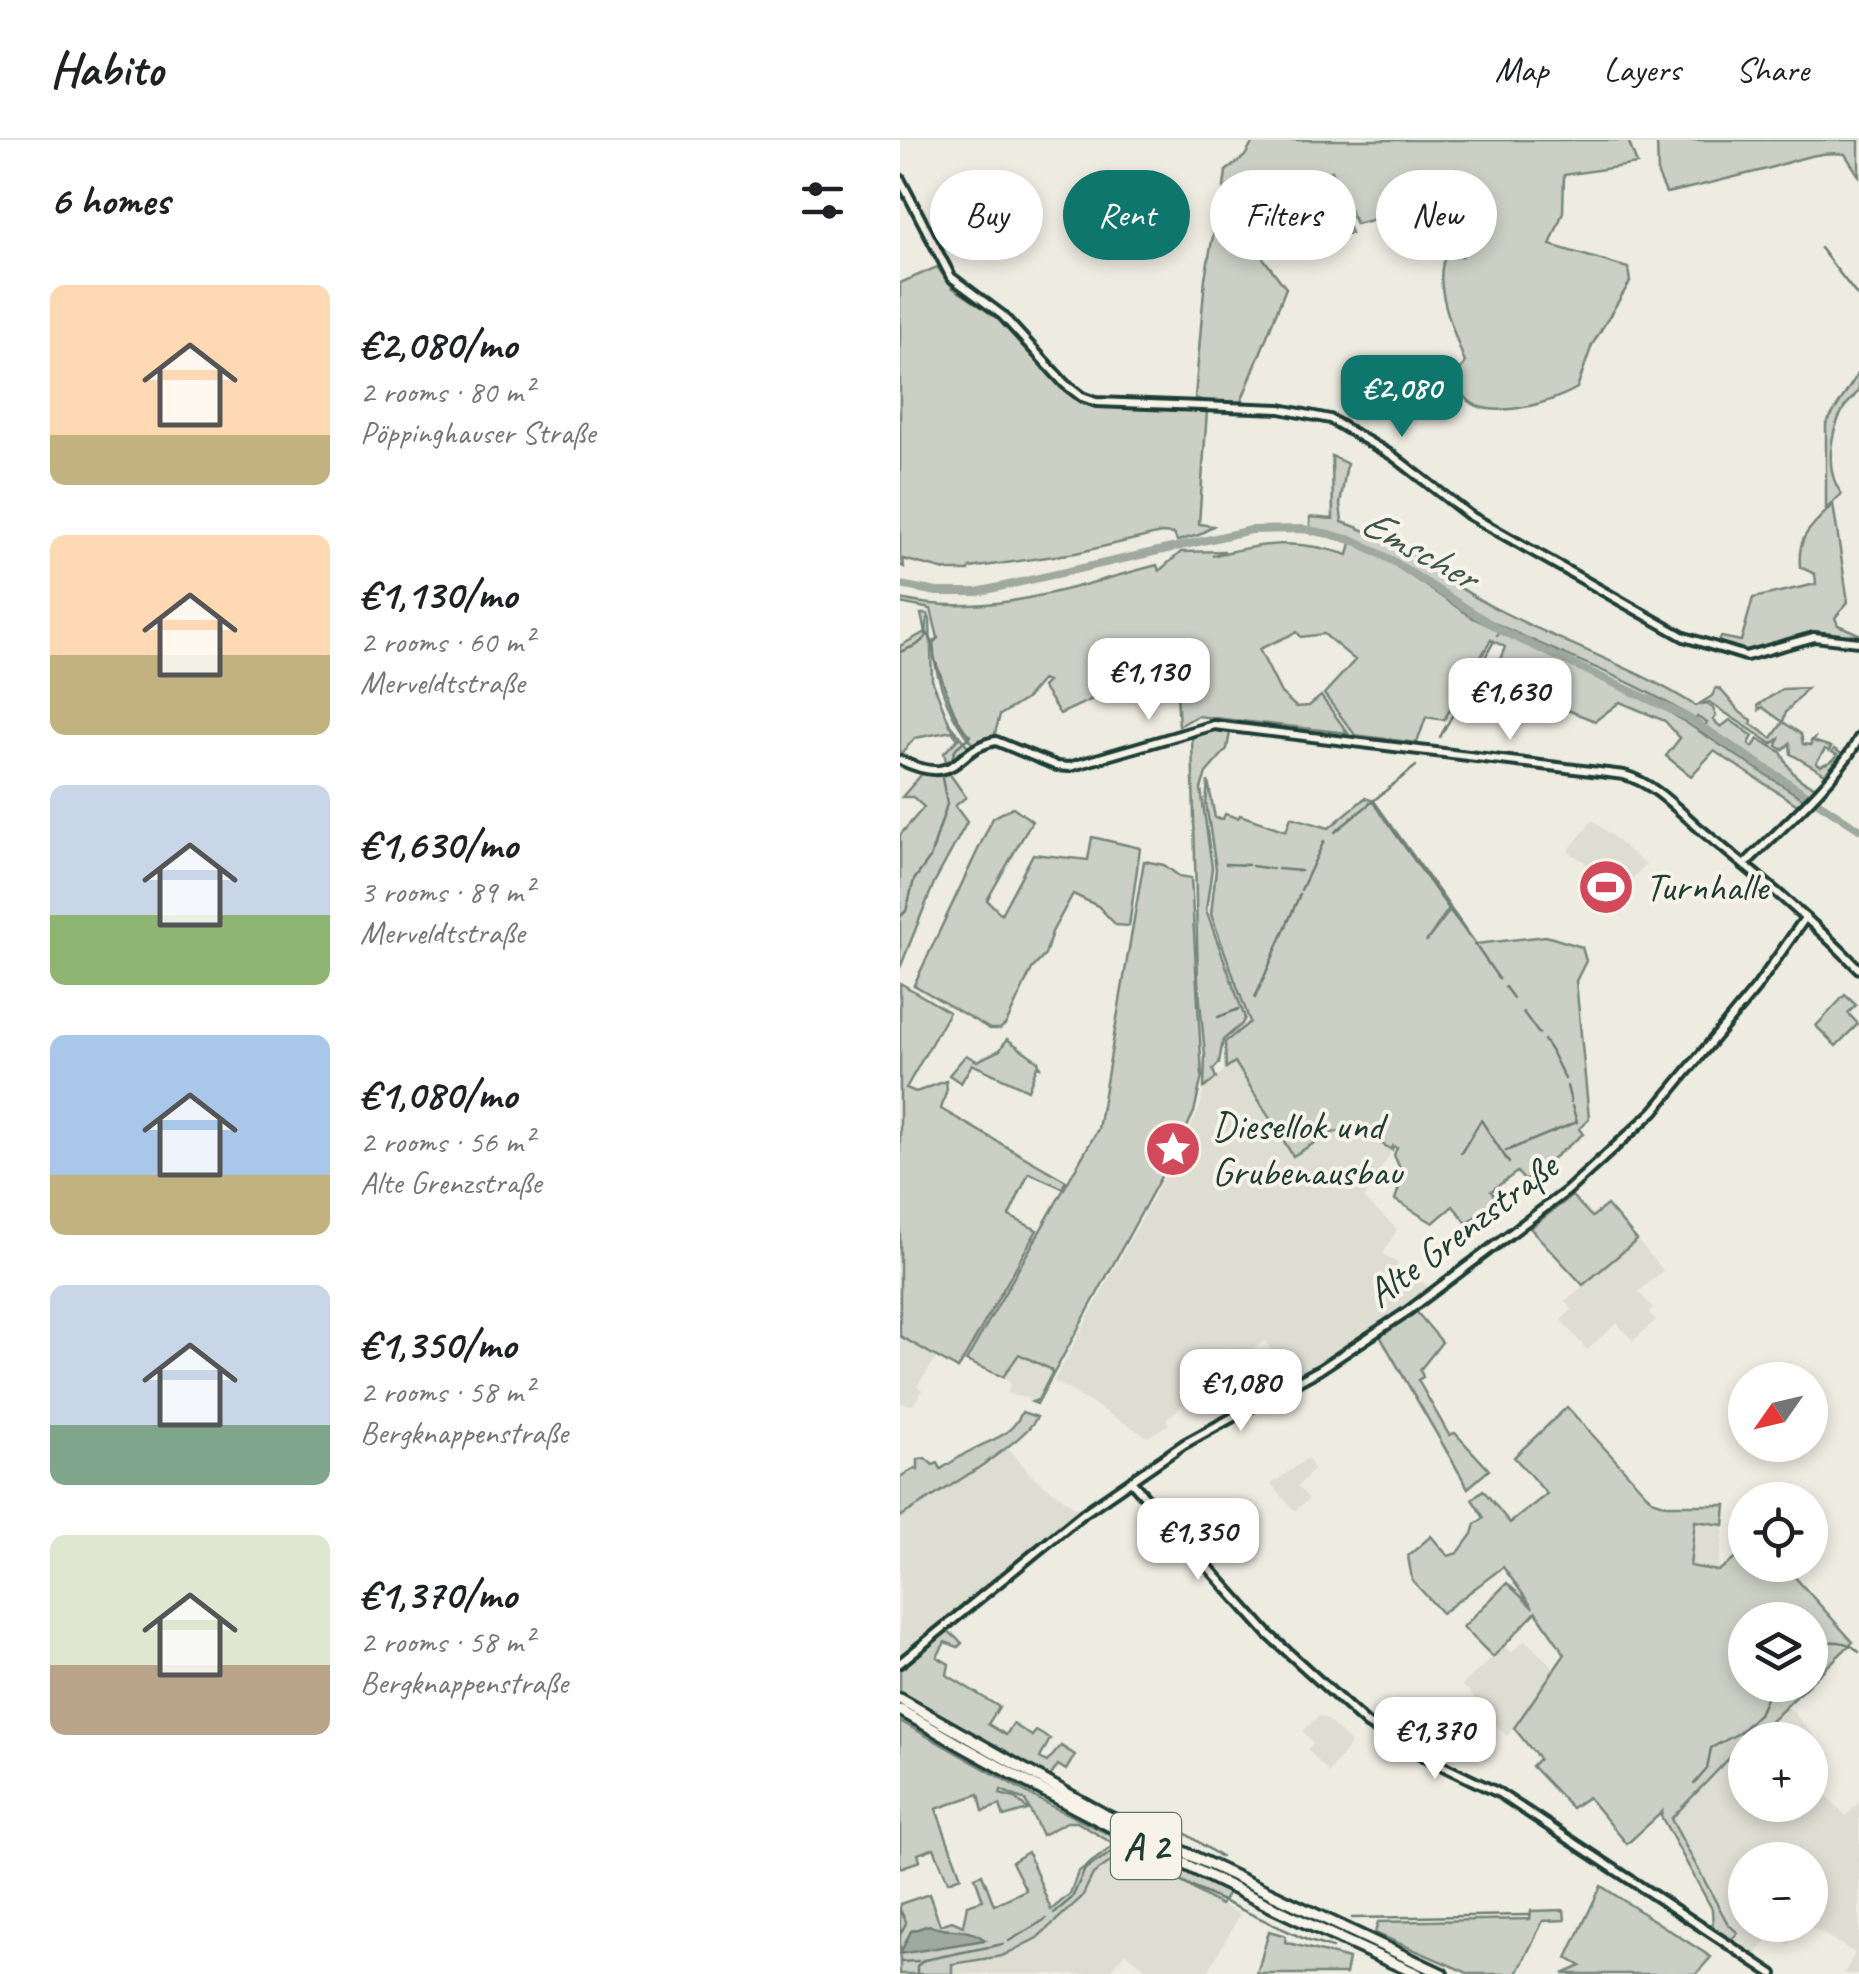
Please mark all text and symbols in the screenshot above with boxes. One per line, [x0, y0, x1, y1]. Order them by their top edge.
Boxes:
text: Habito [50, 39, 163, 99]
text: Map [1495, 47, 1548, 92]
text: Layers [1603, 47, 1681, 92]
text: Share [1736, 47, 1809, 92]
chip: Buy [930, 170, 1043, 260]
chip: Rent [1063, 170, 1190, 260]
chip: Filters [1210, 170, 1356, 260]
chip: New [1376, 170, 1497, 260]
icon: filters [795, 173, 850, 228]
text: 6 homes [50, 174, 169, 227]
text: €2,080/mo [360, 318, 517, 371]
icon: home [130, 325, 250, 445]
pin: €2,080 [1321, 355, 1483, 440]
text: €2,080 [1363, 367, 1441, 408]
text: 2 rooms · 80 m² [360, 371, 533, 412]
text: Pöppinghauser Straße [360, 412, 596, 453]
water label: Emscher [1352, 496, 1491, 605]
text: €1,130/mo [360, 568, 517, 621]
icon: home [130, 575, 250, 695]
text: 2 rooms · 60 m² [360, 621, 533, 662]
pin: €1,130 [1068, 638, 1230, 723]
text: €1,130 [1110, 650, 1188, 691]
pin: €1,630 [1429, 658, 1591, 743]
text: Merveldtstraße [360, 662, 525, 703]
text: €1,630 [1470, 670, 1550, 711]
text: €1,630/mo [360, 818, 518, 871]
icon: home [130, 825, 250, 945]
sports icon: Turnhalle [1576, 857, 1636, 917]
place label: Turnhalle [1645, 862, 1771, 912]
text: 3 rooms · 89 m² [360, 871, 533, 912]
text: Merveldtstraße [360, 912, 525, 953]
text: €1,080/mo [360, 1068, 517, 1121]
icon: home [130, 1075, 250, 1195]
place label: Diesellok und Grubenausbau [1212, 1101, 1404, 1197]
place icon: Diesellok und Grubenausbau [1143, 1119, 1203, 1179]
text: 2 rooms · 56 m² [360, 1121, 533, 1162]
street label: Alte Grenzstraße [1356, 1140, 1570, 1318]
text: Alte Grenzstraße [360, 1162, 541, 1203]
text: €1,350/mo [360, 1318, 516, 1371]
icon: home [130, 1325, 250, 1445]
pin: €1,080 [1160, 1349, 1322, 1434]
text: €1,080 [1202, 1361, 1280, 1402]
north arrow [1728, 1362, 1828, 1462]
map controls [1728, 1362, 1828, 1942]
text: 2 rooms · 58 m² [360, 1371, 533, 1412]
text: Bergknappenstraße [360, 1412, 568, 1453]
button: locate [1728, 1482, 1828, 1582]
pin: €1,350 [1117, 1498, 1279, 1583]
text: €1,350 [1159, 1510, 1237, 1551]
text: €1,370/mo [360, 1568, 516, 1621]
icon: home [130, 1575, 250, 1695]
button: layers [1728, 1602, 1828, 1702]
text: 2 rooms · 58 m² [360, 1621, 533, 1662]
text: Bergknappenstraße [360, 1662, 568, 1703]
pin: €1,370 [1354, 1697, 1516, 1782]
text: €1,370 [1396, 1709, 1474, 1750]
button: + [1728, 1722, 1828, 1822]
road number: A 2 [1111, 1813, 1181, 1879]
button: − [1728, 1842, 1828, 1942]

